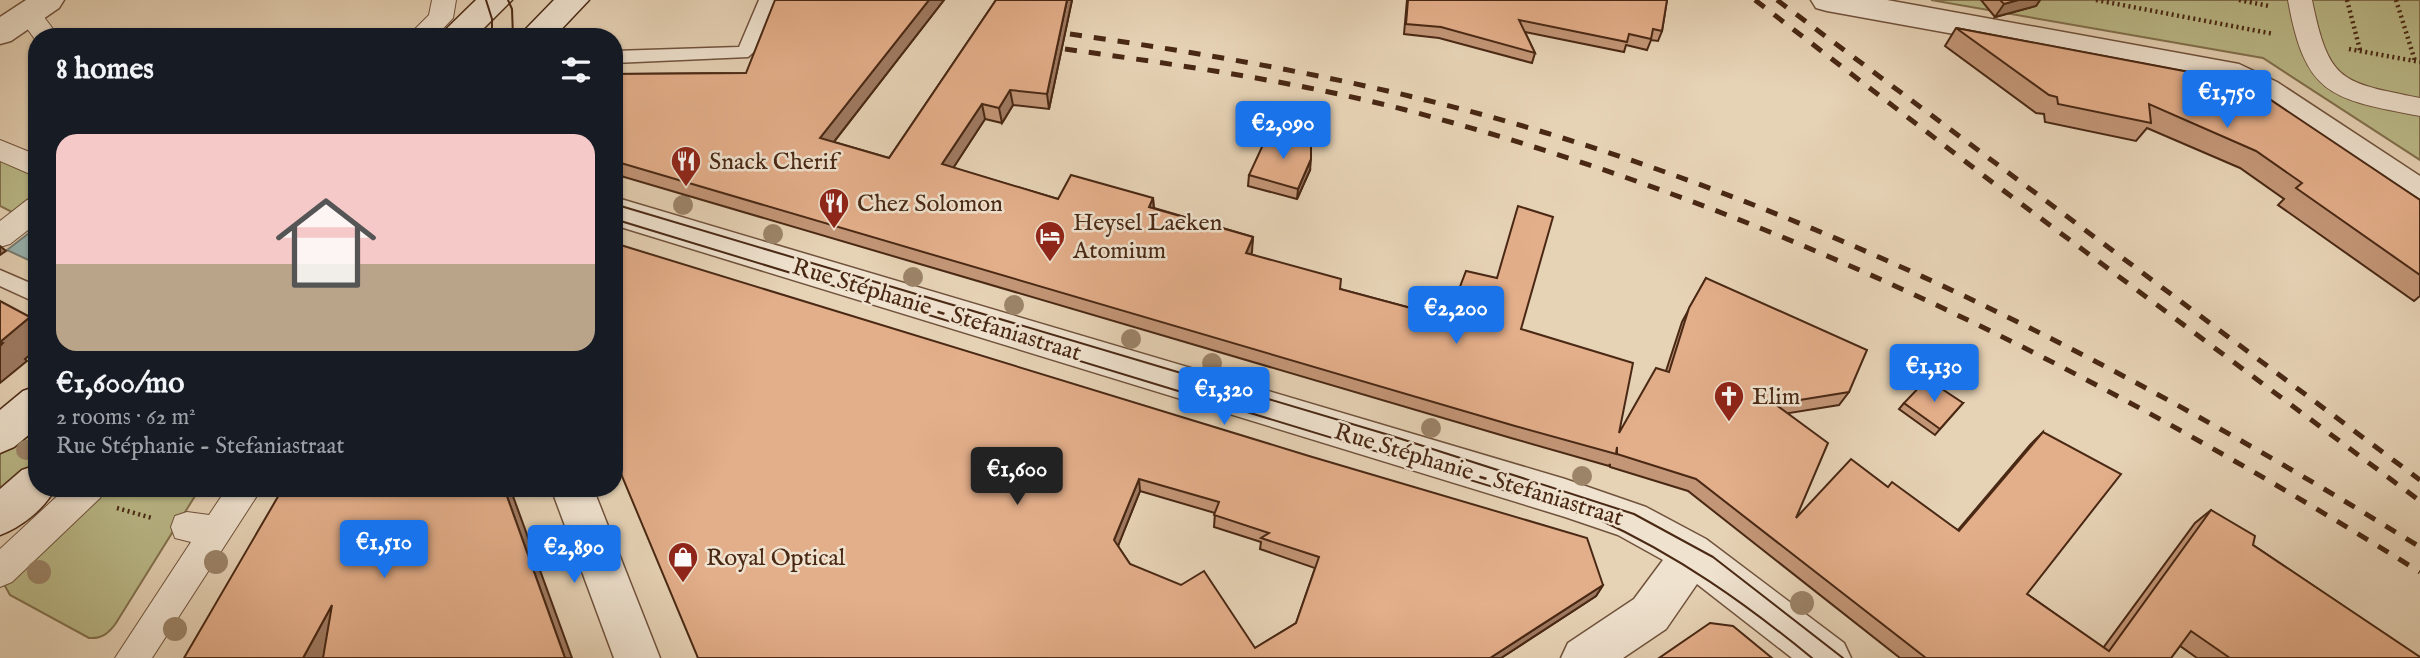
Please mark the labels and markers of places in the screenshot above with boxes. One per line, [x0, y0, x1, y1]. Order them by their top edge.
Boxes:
pin: €1,750 [2170, 71, 2284, 130]
pin: €2,090 [1226, 102, 1340, 161]
restaurant icon: Snack Cherif [669, 144, 703, 188]
place label: Snack Cherif [709, 147, 842, 178]
restaurant icon: Chez Solomon [817, 186, 851, 230]
place label: Chez Solomon [857, 189, 1003, 220]
place label: Heysel Laeken Atomium [1072, 208, 1223, 267]
hotel icon: Heysel Laeken Atomium [1033, 219, 1067, 263]
pin: €2,200 [1399, 286, 1513, 346]
pin: €1,130 [1877, 344, 1991, 404]
pin: €1,320 [1167, 368, 1281, 427]
church icon: Elim [1712, 379, 1746, 423]
place label: Elim [1752, 382, 1800, 413]
pin: €1,600 [960, 448, 1074, 507]
pin: €1,510 [327, 520, 441, 580]
pin: €2,890 [517, 526, 631, 585]
shop icon: Royal Optical [666, 540, 700, 584]
place label: Royal Optical [706, 543, 846, 574]

